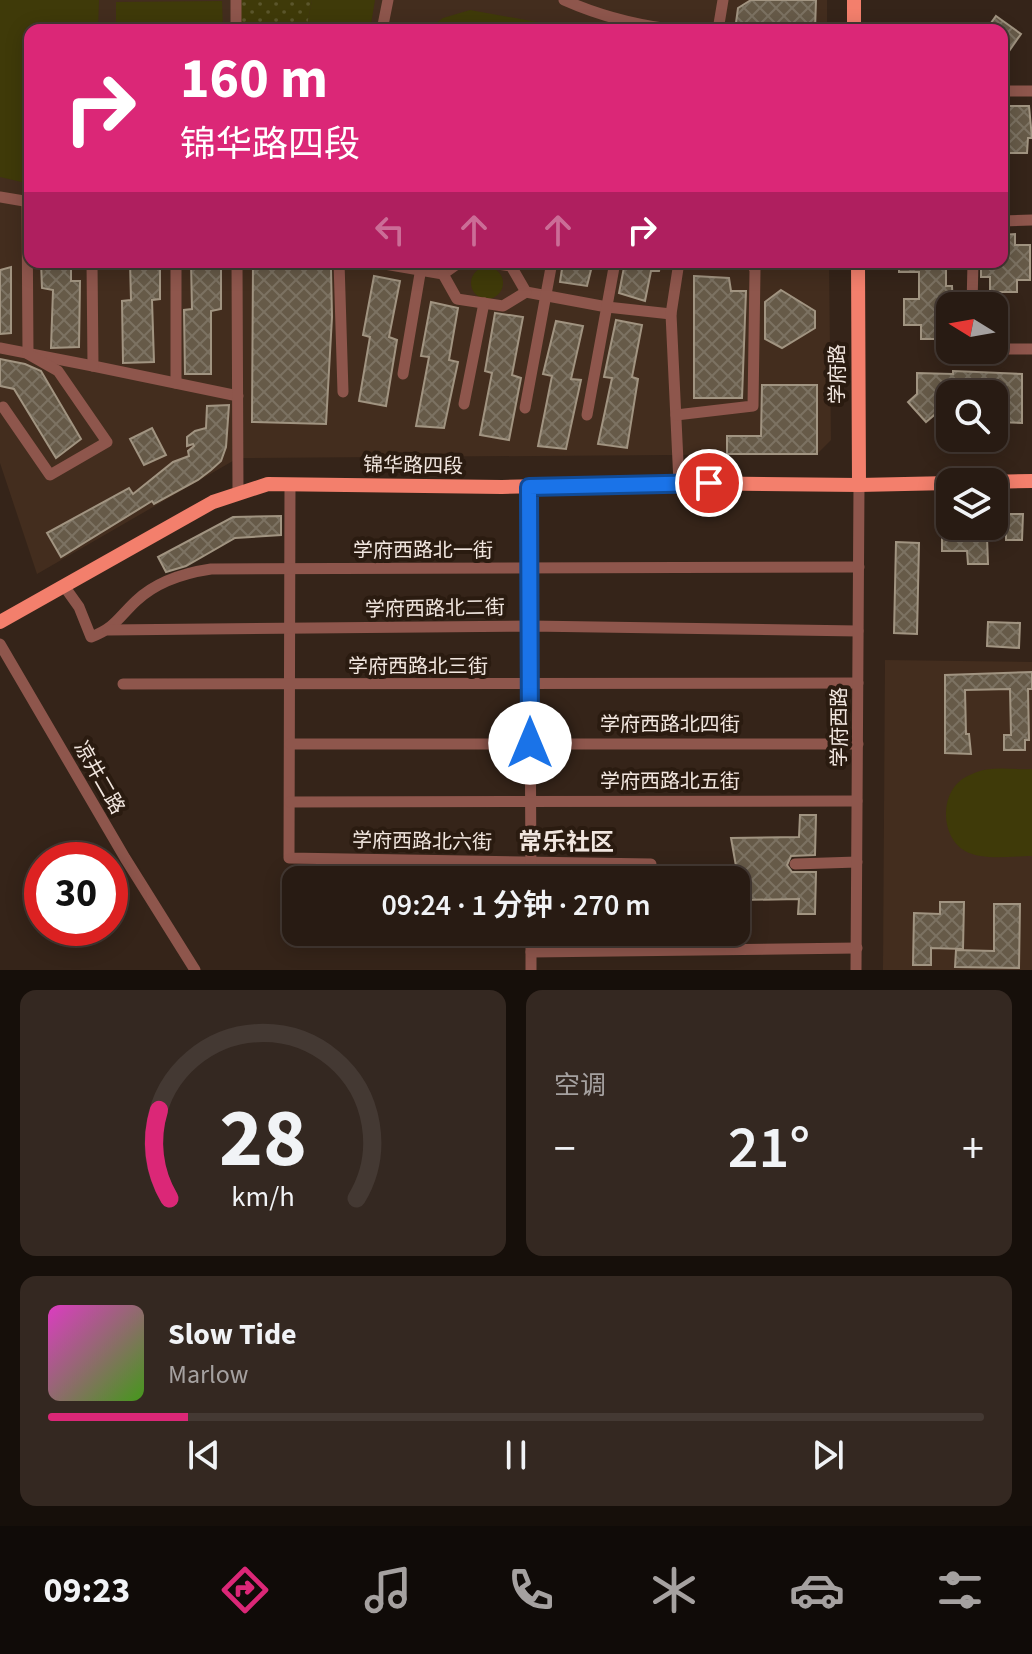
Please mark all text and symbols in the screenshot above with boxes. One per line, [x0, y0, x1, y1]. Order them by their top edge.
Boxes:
text: 160 m [180, 40, 328, 119]
icon: right [48, 56, 152, 160]
text: 锦华路四段 [180, 119, 360, 170]
icon: left [368, 208, 412, 252]
icon: ahead [452, 208, 496, 252]
icon: ahead [536, 208, 580, 252]
icon: right [620, 208, 664, 252]
north arrow [936, 292, 1008, 364]
map controls [936, 292, 1008, 540]
street label: 学府路 [824, 344, 852, 404]
button: search [936, 380, 1008, 452]
pin [675, 449, 743, 517]
street label: 锦华路四段 [363, 451, 463, 481]
icon: arrive [687, 461, 731, 505]
button: layers [936, 468, 1008, 540]
street label: 学府西路北一街 [353, 537, 493, 565]
street label: 学府西路北二街 [365, 594, 505, 624]
street label: 学府西路北三街 [348, 653, 488, 681]
street label: 学府西路 [826, 687, 854, 767]
position arrow [488, 701, 572, 785]
street label: 学府西路北四街 [600, 711, 740, 739]
street label: 凉井二路 [67, 736, 131, 820]
street label: 学府西路北五街 [600, 768, 740, 796]
district label: 常乐社区 [518, 825, 614, 860]
street label: 学府西路北六街 [352, 827, 492, 857]
speed limit sign: 30 [24, 842, 128, 946]
text: 09:24 · 1 分钟 · 270 m [381, 884, 651, 927]
text: 空调 [554, 1067, 606, 1104]
text: 28 [219, 1080, 307, 1198]
text: 21° [728, 1106, 810, 1191]
text: − [554, 1118, 576, 1181]
text: + [962, 1118, 984, 1181]
text: km/h [231, 1177, 295, 1217]
text: Slow Tide [168, 1313, 297, 1356]
text: Marlow [168, 1356, 248, 1393]
icon: previous [182, 1433, 226, 1477]
icon: pause [494, 1433, 538, 1477]
icon: next [806, 1433, 850, 1477]
icon: directions [217, 1562, 273, 1618]
icon: music [360, 1562, 416, 1618]
icon: phone [503, 1562, 559, 1618]
icon: climate [646, 1562, 702, 1618]
icon: car [789, 1562, 845, 1618]
icon: filters [932, 1562, 988, 1618]
text: 09:23 [44, 1565, 130, 1616]

